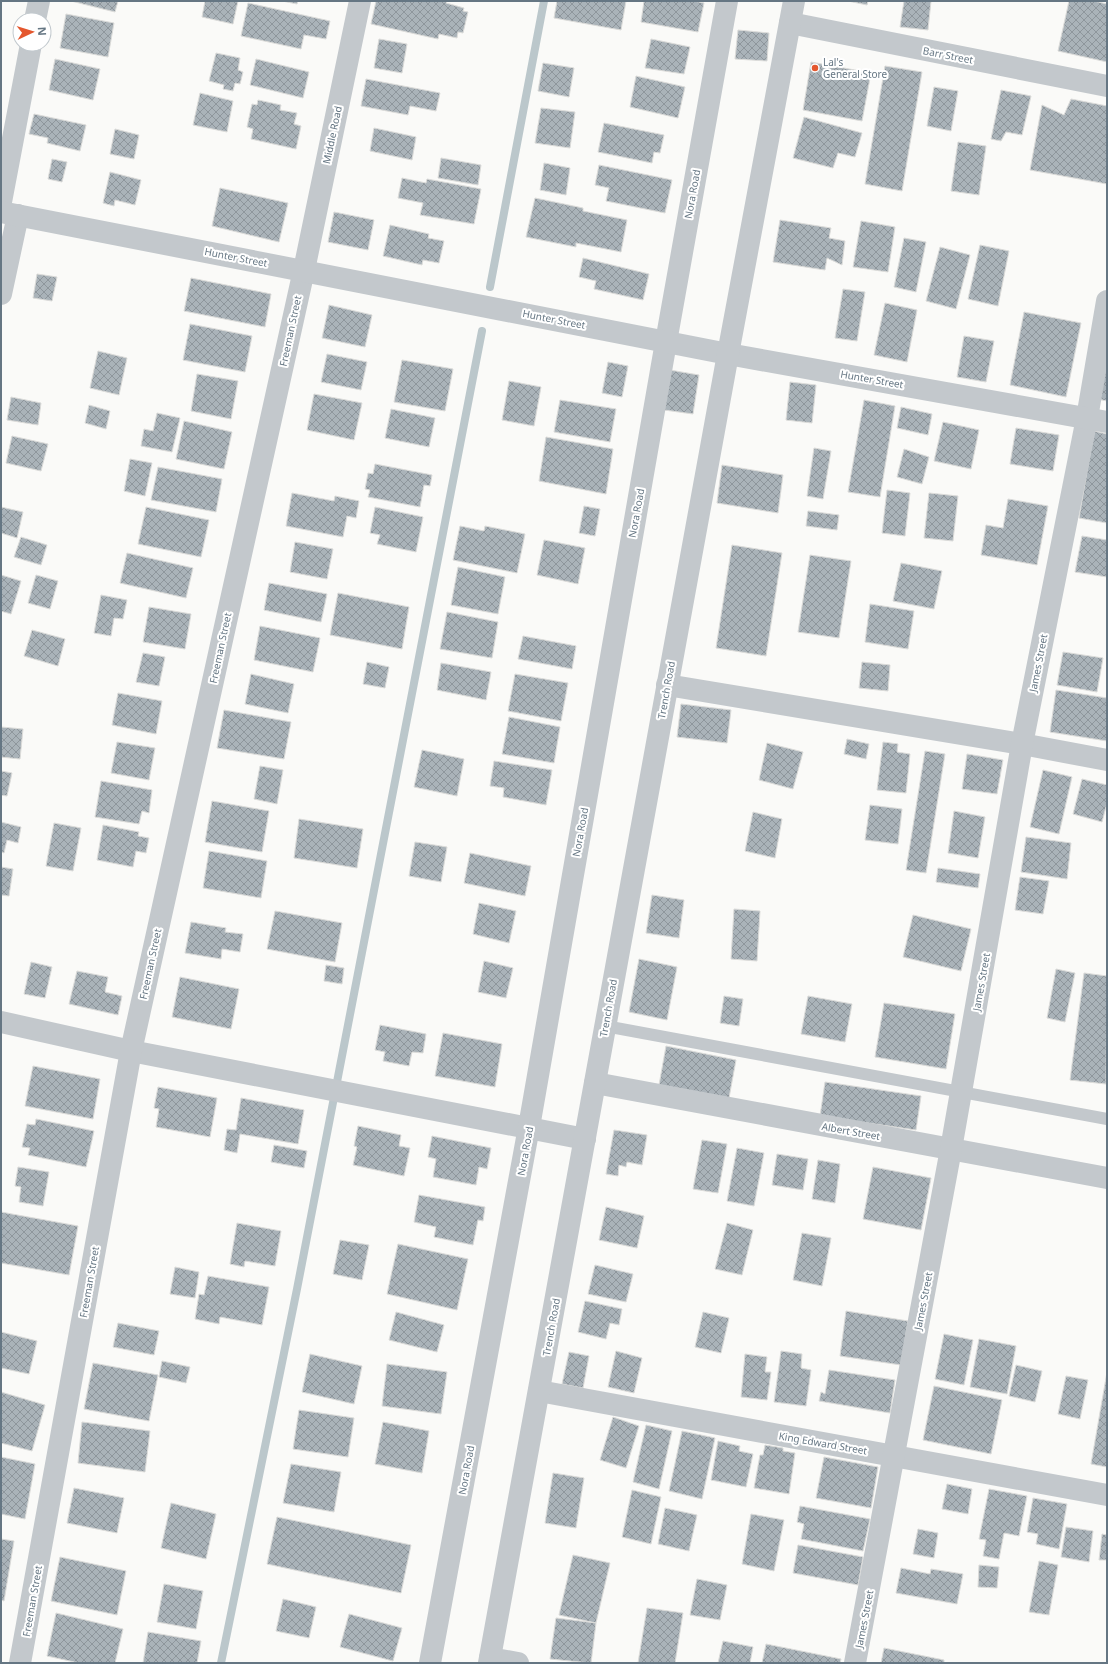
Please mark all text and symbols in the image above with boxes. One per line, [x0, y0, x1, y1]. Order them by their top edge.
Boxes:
north arrow [12, 12, 52, 52]
text: N [35, 26, 50, 36]
street label: Barr Street [922, 43, 975, 67]
place label: Lal's General Store [823, 55, 888, 81]
marker: Lal's General Store [810, 63, 820, 73]
street label: Middle Road [319, 105, 345, 165]
street label: Nora Road [681, 168, 703, 220]
street label: Hunter Street [203, 244, 269, 270]
street label: Freeman Street [276, 294, 304, 368]
street label: Hunter Street [521, 306, 587, 332]
street label: Hunter Street [839, 367, 905, 391]
street label: Nora Road [625, 487, 647, 539]
street label: Freeman Street [206, 611, 234, 685]
street label: James Street [1025, 633, 1051, 694]
street label: Trench Road [654, 660, 678, 720]
street label: Nora Road [569, 806, 591, 858]
street label: Freeman Street [136, 927, 164, 1001]
street label: James Street [969, 952, 993, 1013]
street label: Trench Road [596, 978, 620, 1038]
street label: Albert Street [821, 1119, 882, 1143]
street label: Nora Road [514, 1125, 536, 1177]
street label: Freeman Street [76, 1245, 102, 1319]
street label: James Street [910, 1271, 936, 1332]
street label: Trench Road [539, 1297, 563, 1357]
street label: King Edward Street [778, 1428, 869, 1458]
street label: Nora Road [455, 1444, 477, 1496]
street label: Freeman Street [19, 1564, 45, 1638]
street label: James Street [851, 1589, 877, 1650]

